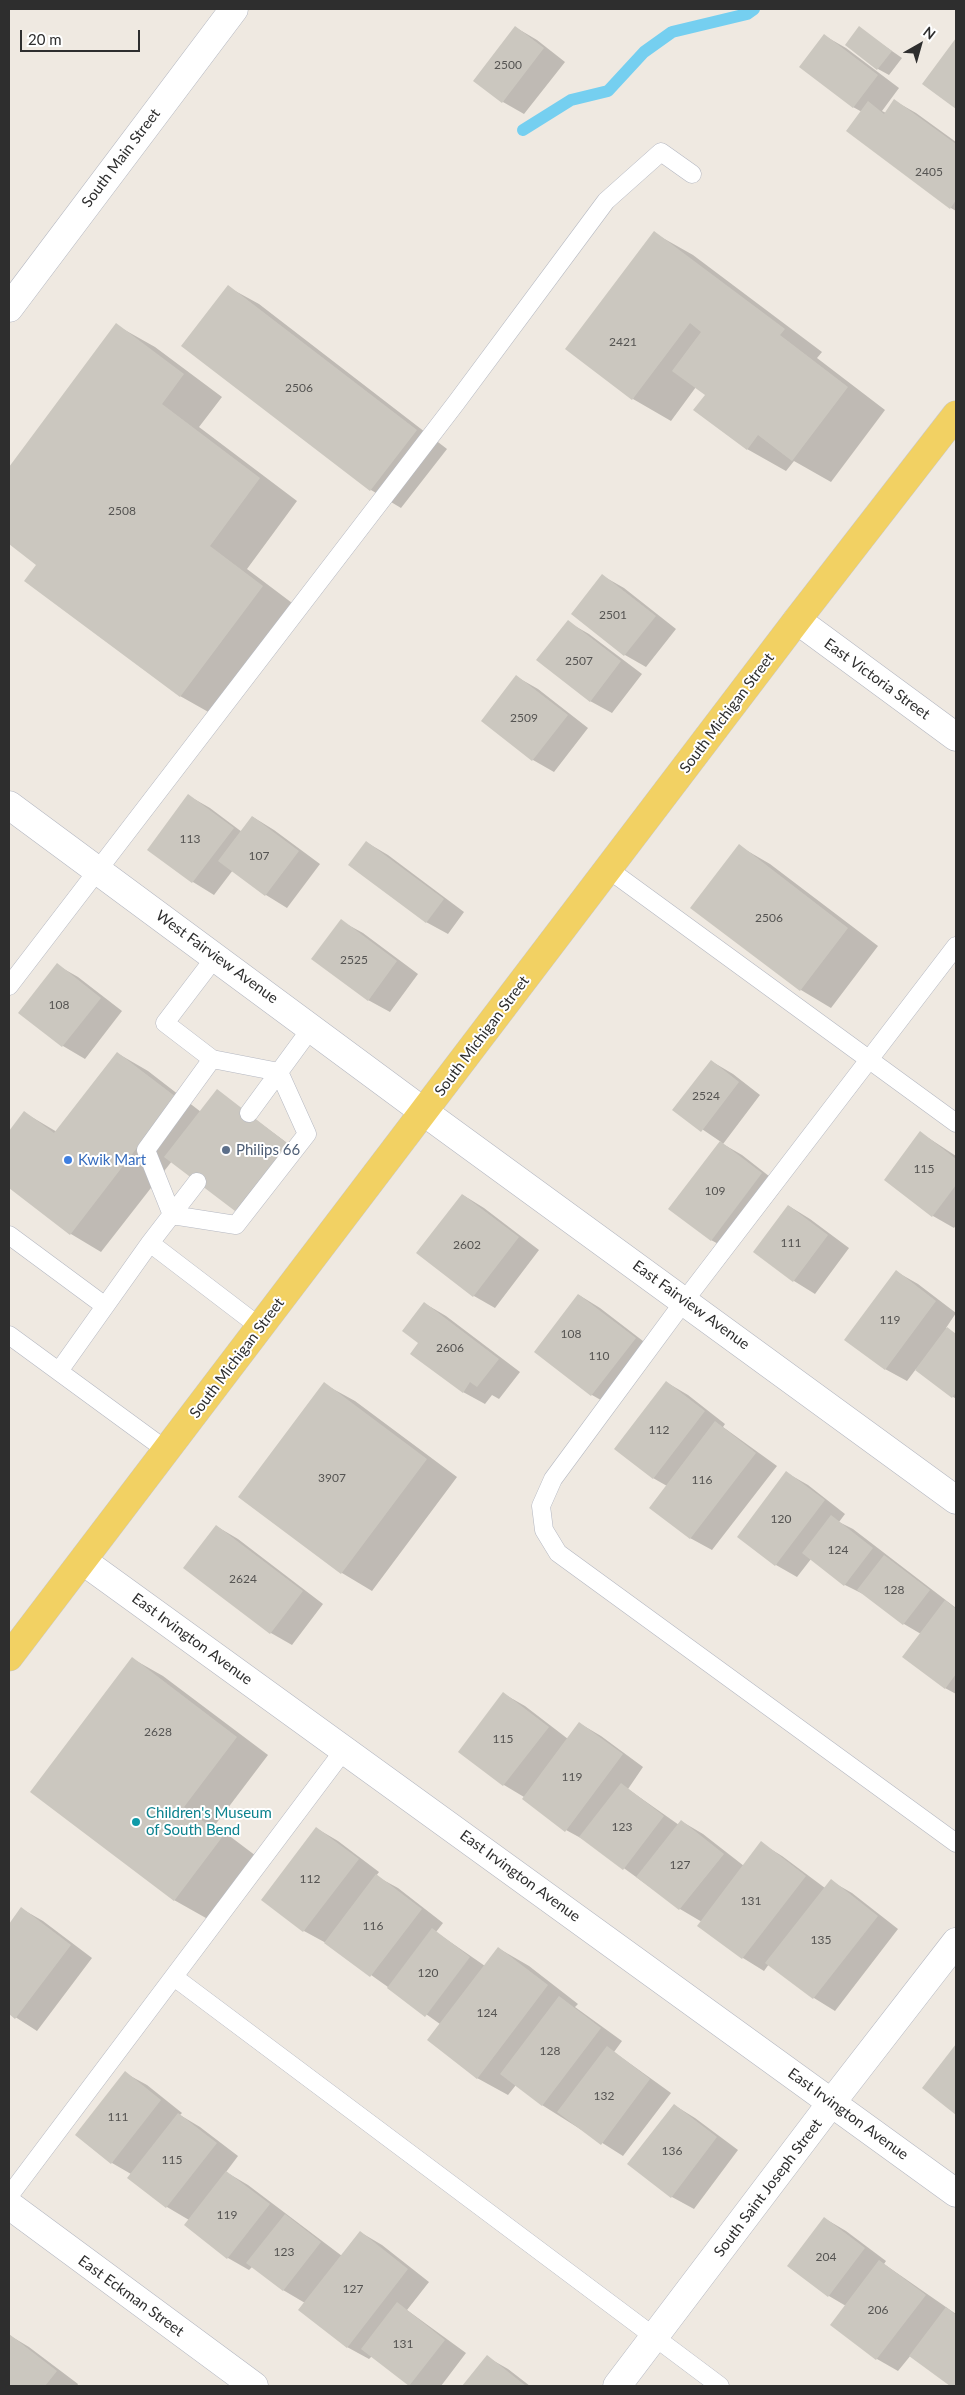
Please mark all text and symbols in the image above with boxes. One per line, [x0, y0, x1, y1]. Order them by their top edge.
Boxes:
scale bar [22, 20, 142, 52]
north arrow [895, 20, 945, 70]
text: N [920, 23, 939, 43]
text: 20 m [28, 30, 62, 48]
house number: 2500 [494, 58, 522, 72]
street label: South Main Street [78, 105, 164, 211]
house number: 2405 [915, 165, 943, 179]
house number: 2421 [609, 335, 637, 349]
house number: 2506 [285, 381, 313, 395]
house number: 2508 [108, 504, 136, 518]
house number: 2501 [599, 608, 627, 622]
street label: East Victoria Street [821, 635, 933, 723]
street label: South Michigan Street [676, 649, 778, 777]
house number: 2507 [565, 654, 593, 668]
house number: 2509 [510, 711, 538, 725]
house number: 113 [180, 832, 200, 846]
house number: 107 [249, 849, 269, 863]
street label: West Fairview Avenue [152, 907, 282, 1007]
house number: 2506 [755, 911, 783, 925]
house number: 2525 [340, 953, 368, 967]
street label: South Michigan Street [431, 972, 533, 1100]
house number: 108 [49, 998, 69, 1012]
house number: 2524 [692, 1089, 720, 1103]
place label: Philips 66 [236, 1141, 300, 1159]
marker: Philips 66 [220, 1144, 232, 1156]
place label: Kwik Mart [78, 1151, 146, 1169]
marker: Kwik Mart [62, 1154, 74, 1166]
house number: 115 [914, 1162, 934, 1176]
house number: 109 [705, 1184, 725, 1198]
house number: 111 [781, 1236, 801, 1250]
house number: 2602 [453, 1238, 481, 1252]
street label: East Fairview Avenue [629, 1257, 753, 1353]
street label: South Michigan Street [186, 1294, 288, 1422]
house number: 119 [880, 1313, 900, 1327]
house number: 108 [561, 1327, 581, 1341]
house number: 2606 [436, 1341, 464, 1355]
house number: 110 [589, 1349, 609, 1363]
house number: 112 [649, 1423, 669, 1437]
house number: 3907 [318, 1471, 346, 1485]
house number: 116 [692, 1473, 712, 1487]
house number: 120 [771, 1512, 791, 1526]
house number: 124 [828, 1543, 848, 1557]
house number: 2624 [229, 1572, 257, 1586]
house number: 128 [884, 1583, 904, 1597]
street label: East Irvington Avenue [128, 1589, 256, 1689]
house number: 2628 [144, 1725, 172, 1739]
house number: 115 [493, 1732, 513, 1746]
house number: 119 [562, 1770, 582, 1784]
place label: Children's Museum of South Bend [146, 1804, 272, 1839]
marker: Children's Museum of South Bend [130, 1816, 142, 1828]
house number: 123 [612, 1820, 632, 1834]
street label: East Irvington Avenue [456, 1826, 584, 1926]
house number: 127 [670, 1858, 690, 1872]
house number: 112 [300, 1872, 320, 1886]
house number: 131 [741, 1894, 761, 1908]
house number: 116 [363, 1919, 383, 1933]
house number: 135 [811, 1933, 831, 1947]
house number: 120 [418, 1966, 438, 1980]
house number: 124 [477, 2006, 497, 2020]
house number: 128 [540, 2044, 560, 2058]
street label: East Irvington Avenue [784, 2064, 912, 2164]
house number: 132 [594, 2089, 614, 2103]
house number: 111 [108, 2110, 128, 2124]
street label: South Saint Joseph Street [710, 2115, 826, 2261]
house number: 136 [662, 2144, 682, 2158]
house number: 115 [162, 2153, 182, 2167]
house number: 119 [217, 2208, 237, 2222]
house number: 123 [274, 2245, 294, 2259]
house number: 204 [816, 2250, 836, 2264]
street label: East Eckman Street [75, 2252, 187, 2340]
house number: 127 [343, 2282, 363, 2296]
house number: 206 [868, 2303, 888, 2317]
house number: 131 [393, 2337, 413, 2351]

